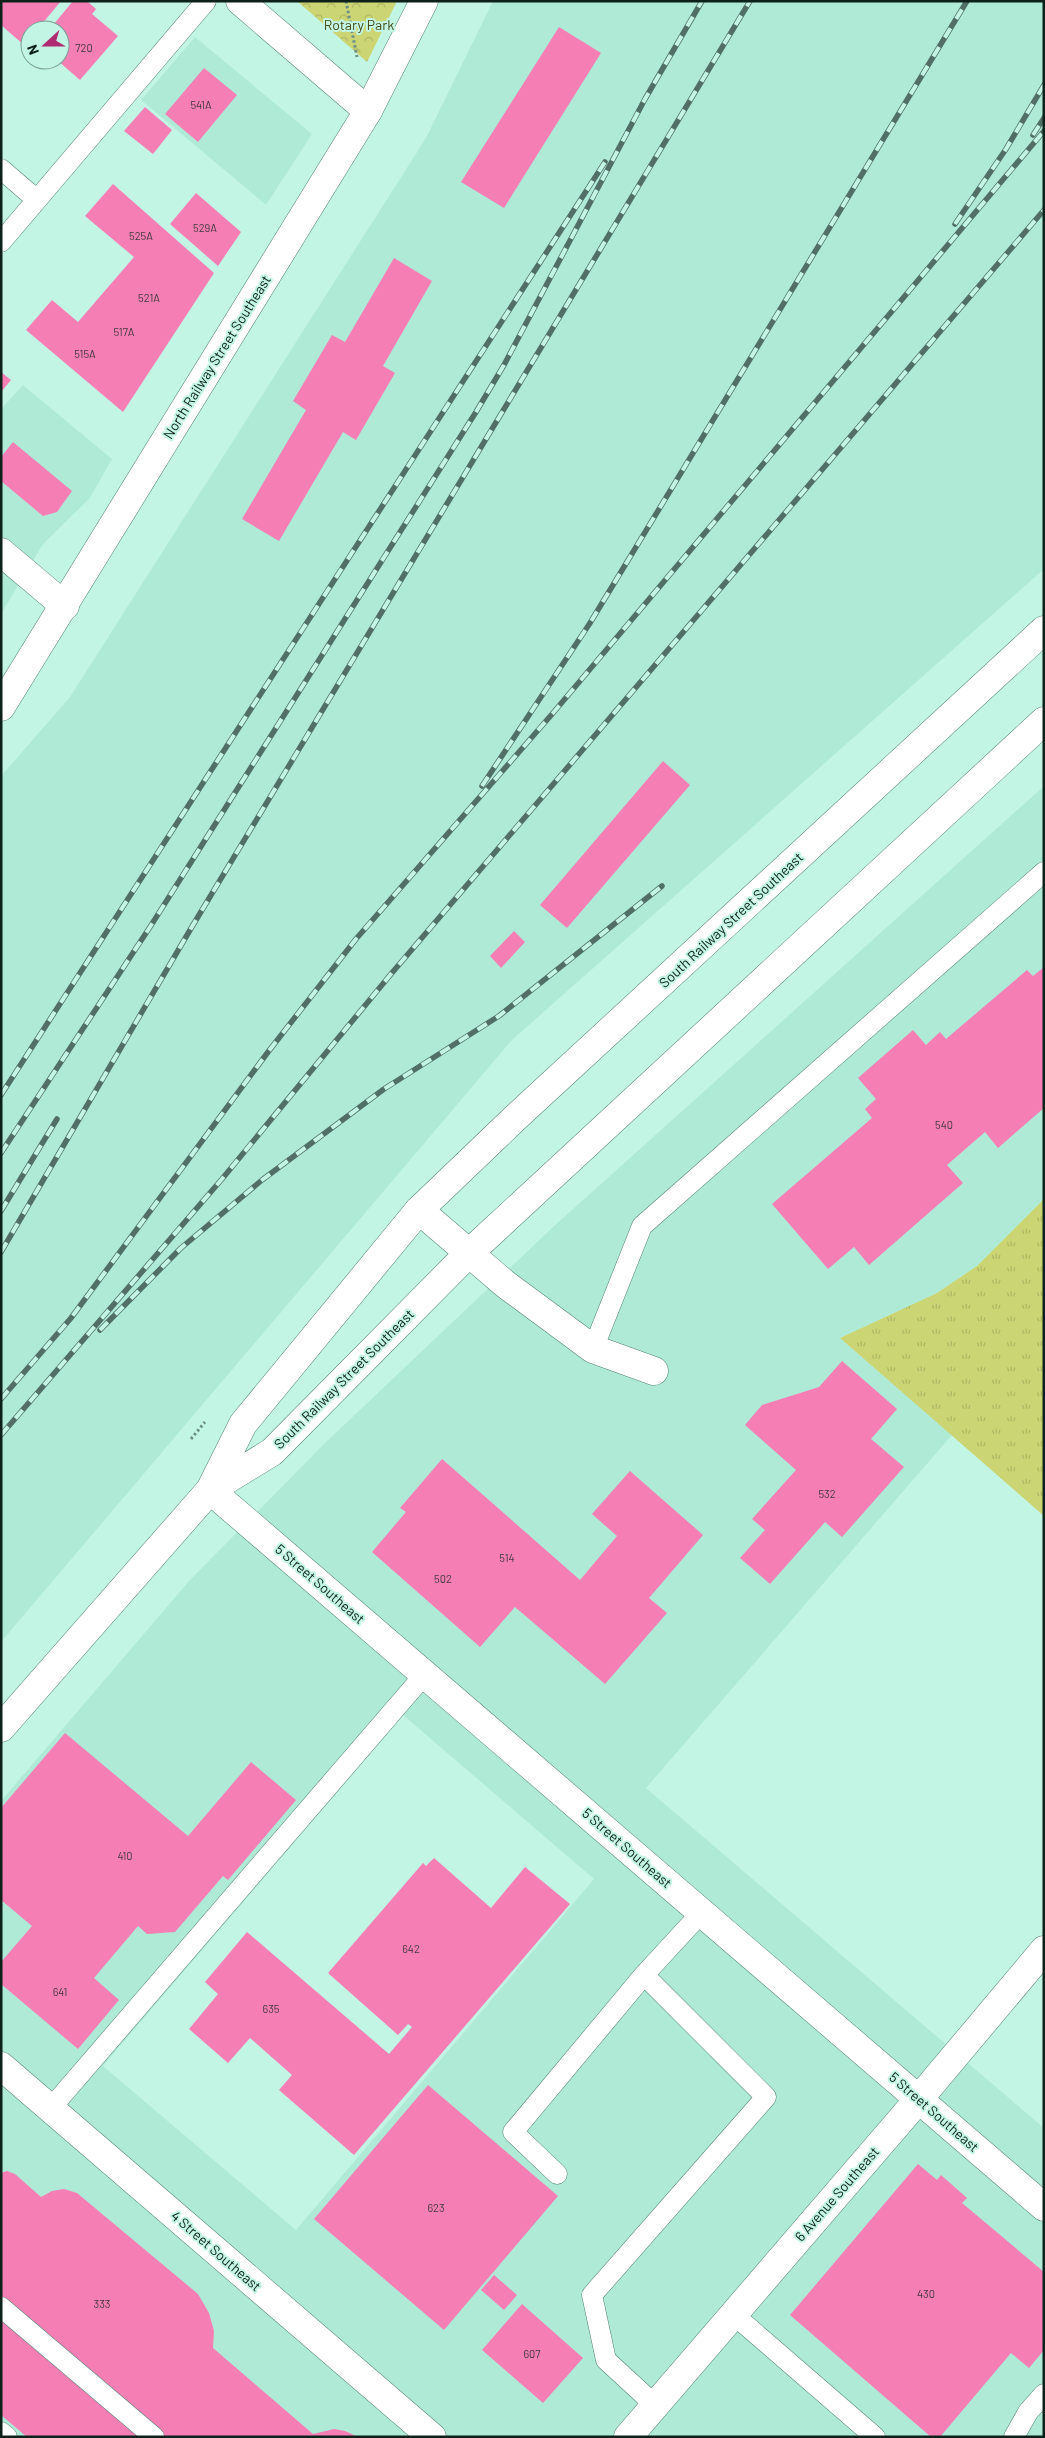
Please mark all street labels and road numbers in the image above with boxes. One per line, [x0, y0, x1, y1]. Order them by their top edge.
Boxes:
street label: North Railway Street Southeast [159, 272, 274, 442]
street label: South Railway Street Southeast [655, 848, 806, 991]
street label: South Railway Street Southeast [270, 1305, 417, 1452]
street label: 5 Street Southeast [272, 1540, 369, 1627]
street label: 5 Street Southeast [579, 1804, 676, 1891]
street label: 5 Street Southeast [886, 2068, 983, 2155]
street label: 6 Avenue Southeast [791, 2143, 882, 2244]
street label: 4 Street Southeast [168, 2207, 265, 2294]

